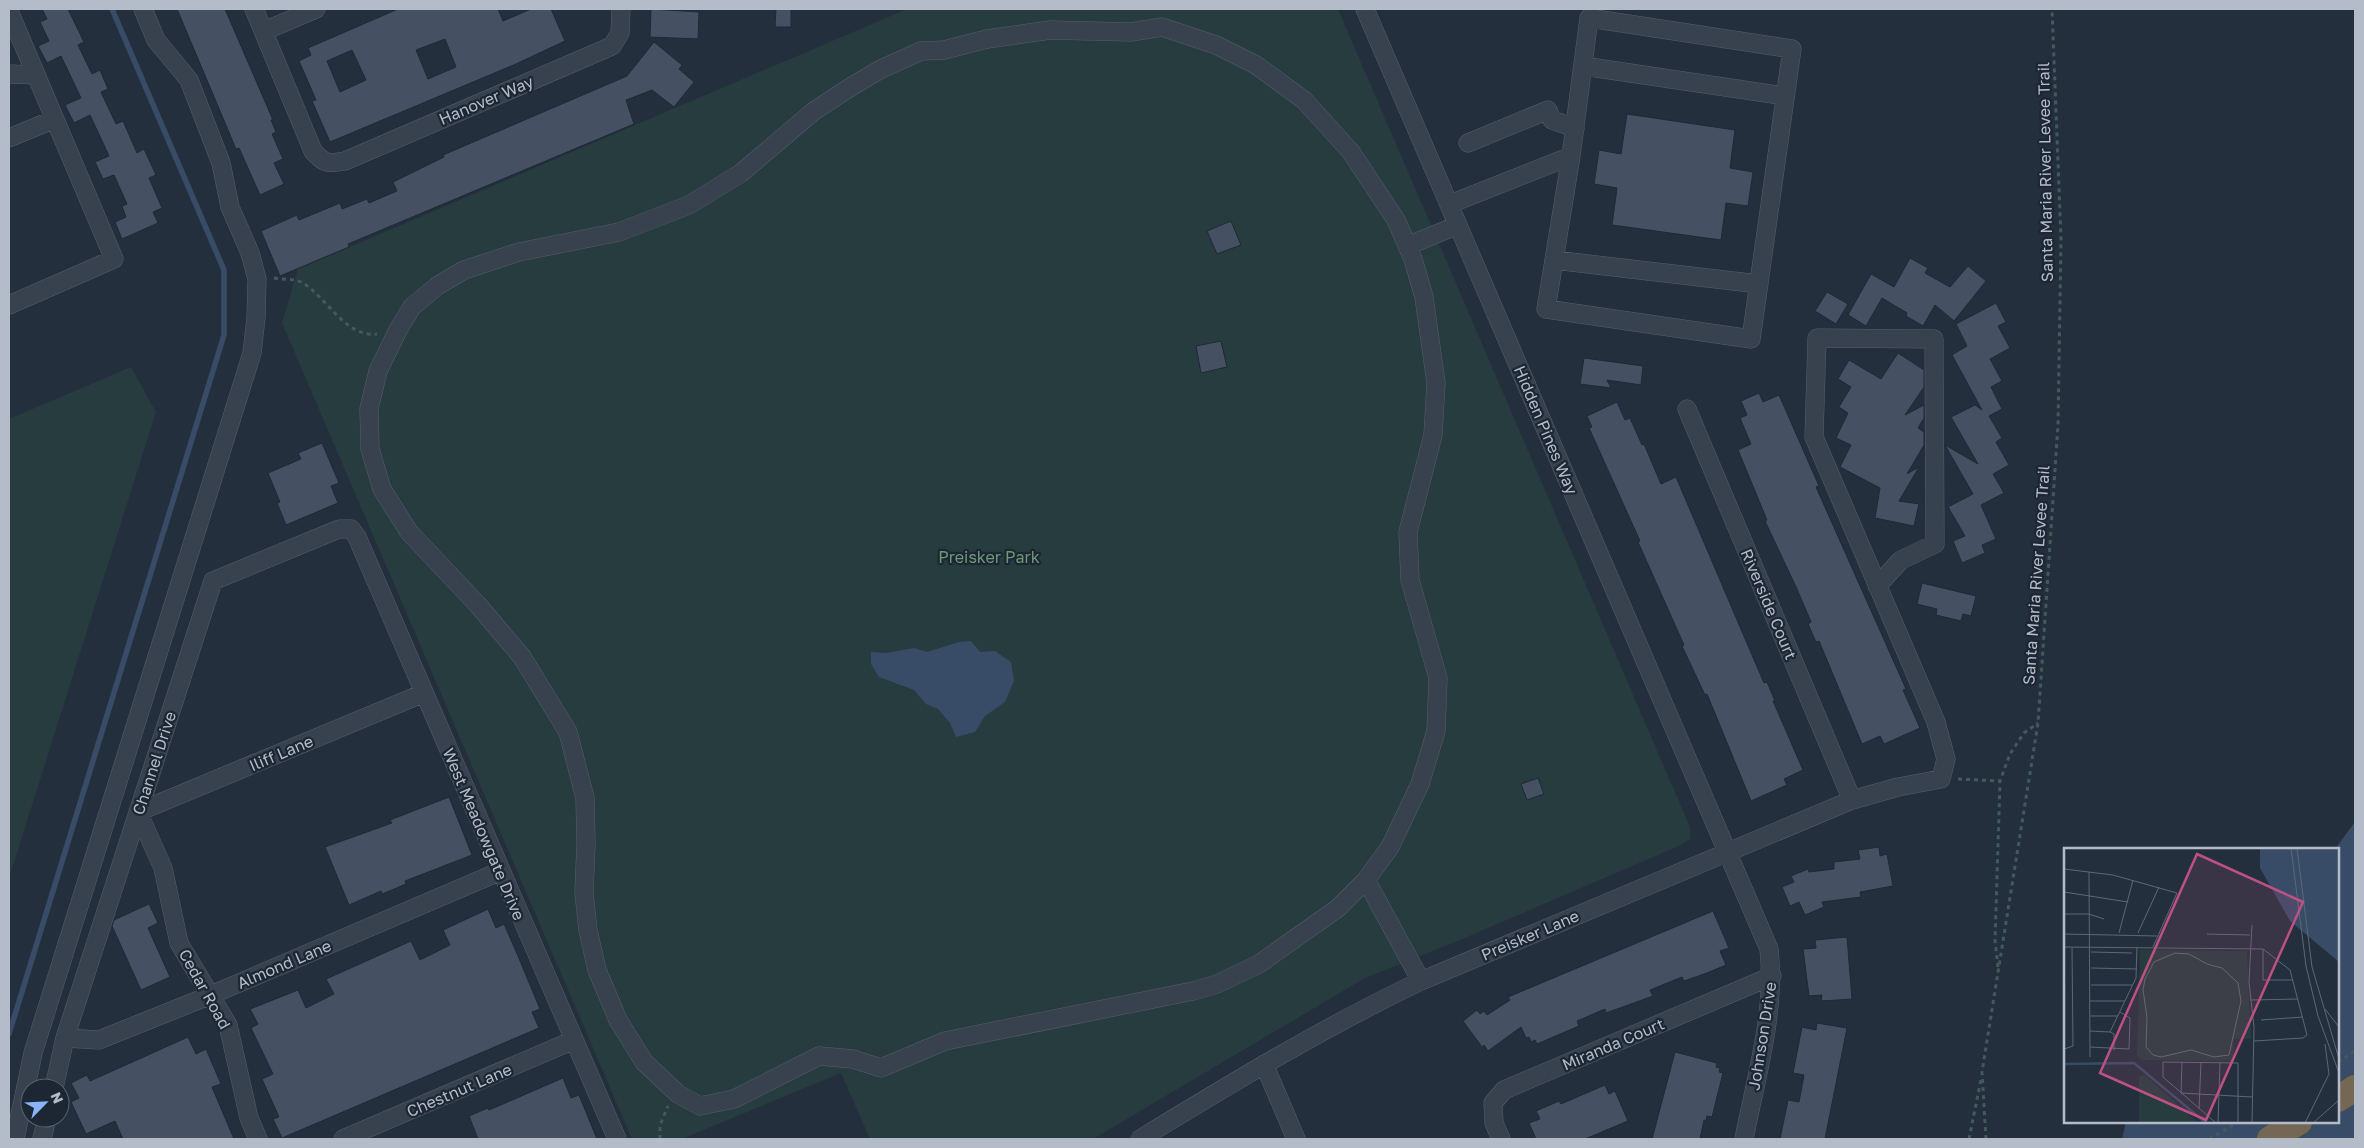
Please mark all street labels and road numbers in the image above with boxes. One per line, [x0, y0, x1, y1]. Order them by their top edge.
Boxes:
street label: Santa Maria River Levee Trail [2033, 62, 2057, 282]
street label: Hanover Way [436, 71, 536, 129]
street label: Hidden Pines Way [1510, 363, 1582, 497]
street label: Santa Maria River Levee Trail [2018, 464, 2054, 686]
street label: Riverside Court [1737, 546, 1801, 662]
street label: Channel Drive [128, 709, 180, 817]
street label: Iliff Lane [246, 731, 316, 775]
street label: West Meadowgate Drive [439, 745, 529, 923]
street label: Preisker Lane [1478, 905, 1582, 965]
street label: Almond Lane [234, 935, 334, 993]
street label: Cedar Road [175, 945, 235, 1033]
street label: Johnson Drive [1744, 980, 1780, 1092]
street label: Miranda Court [1559, 1013, 1667, 1075]
street label: Chestnut Lane [403, 1059, 515, 1121]

